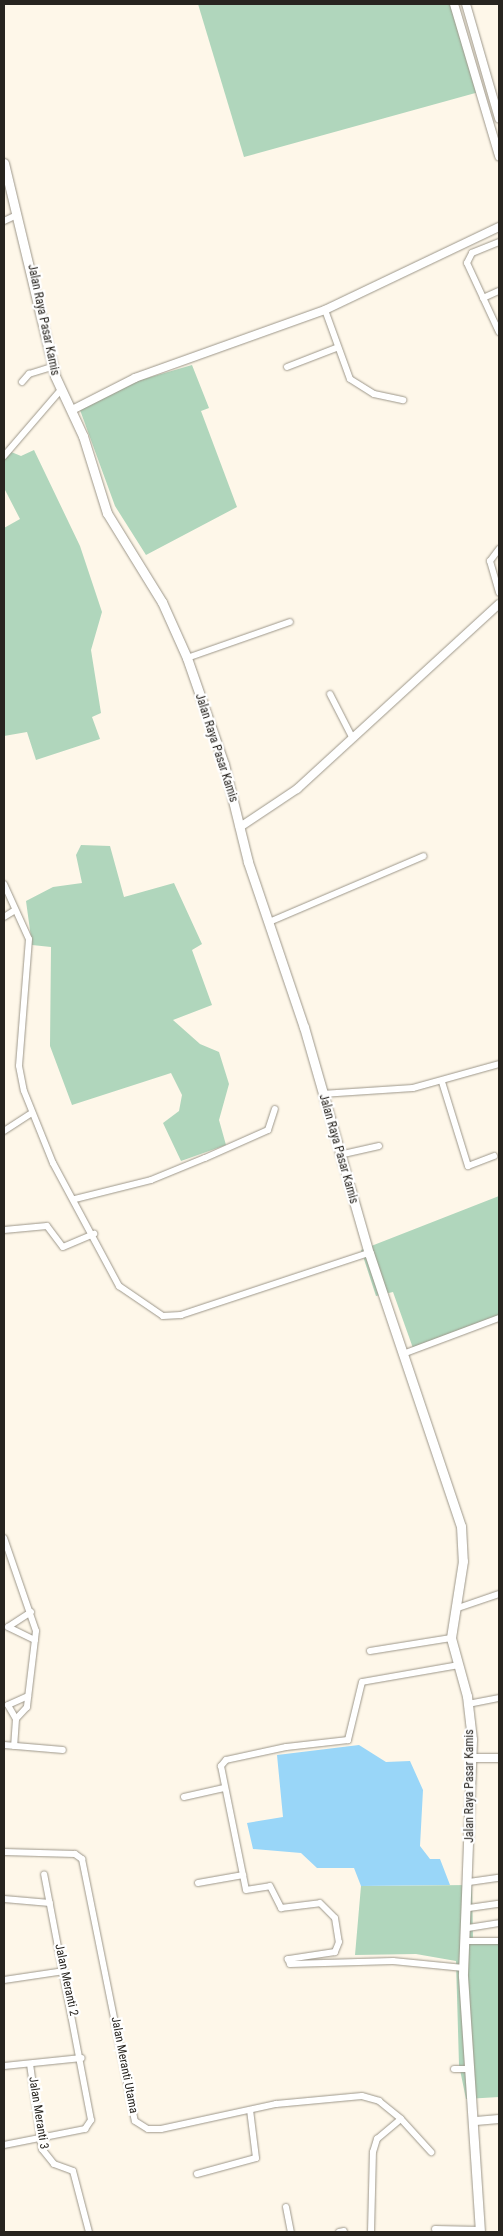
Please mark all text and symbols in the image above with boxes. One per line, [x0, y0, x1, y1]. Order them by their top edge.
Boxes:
street label: Jalan Raya Pasar Kamis [24, 263, 62, 377]
street label: Jalan Raya Pasar Kamis [192, 692, 240, 804]
street label: Jalan Raya Pasar Kamis [315, 1092, 361, 1206]
street label: Jalan Raya Pasar Kamis [463, 1729, 477, 1843]
street label: Jalan Meranti 2 [51, 1943, 81, 2017]
street label: Jalan Meranti Utama [108, 2015, 140, 2115]
street label: Jalan Meranti 3 [25, 2076, 51, 2150]

